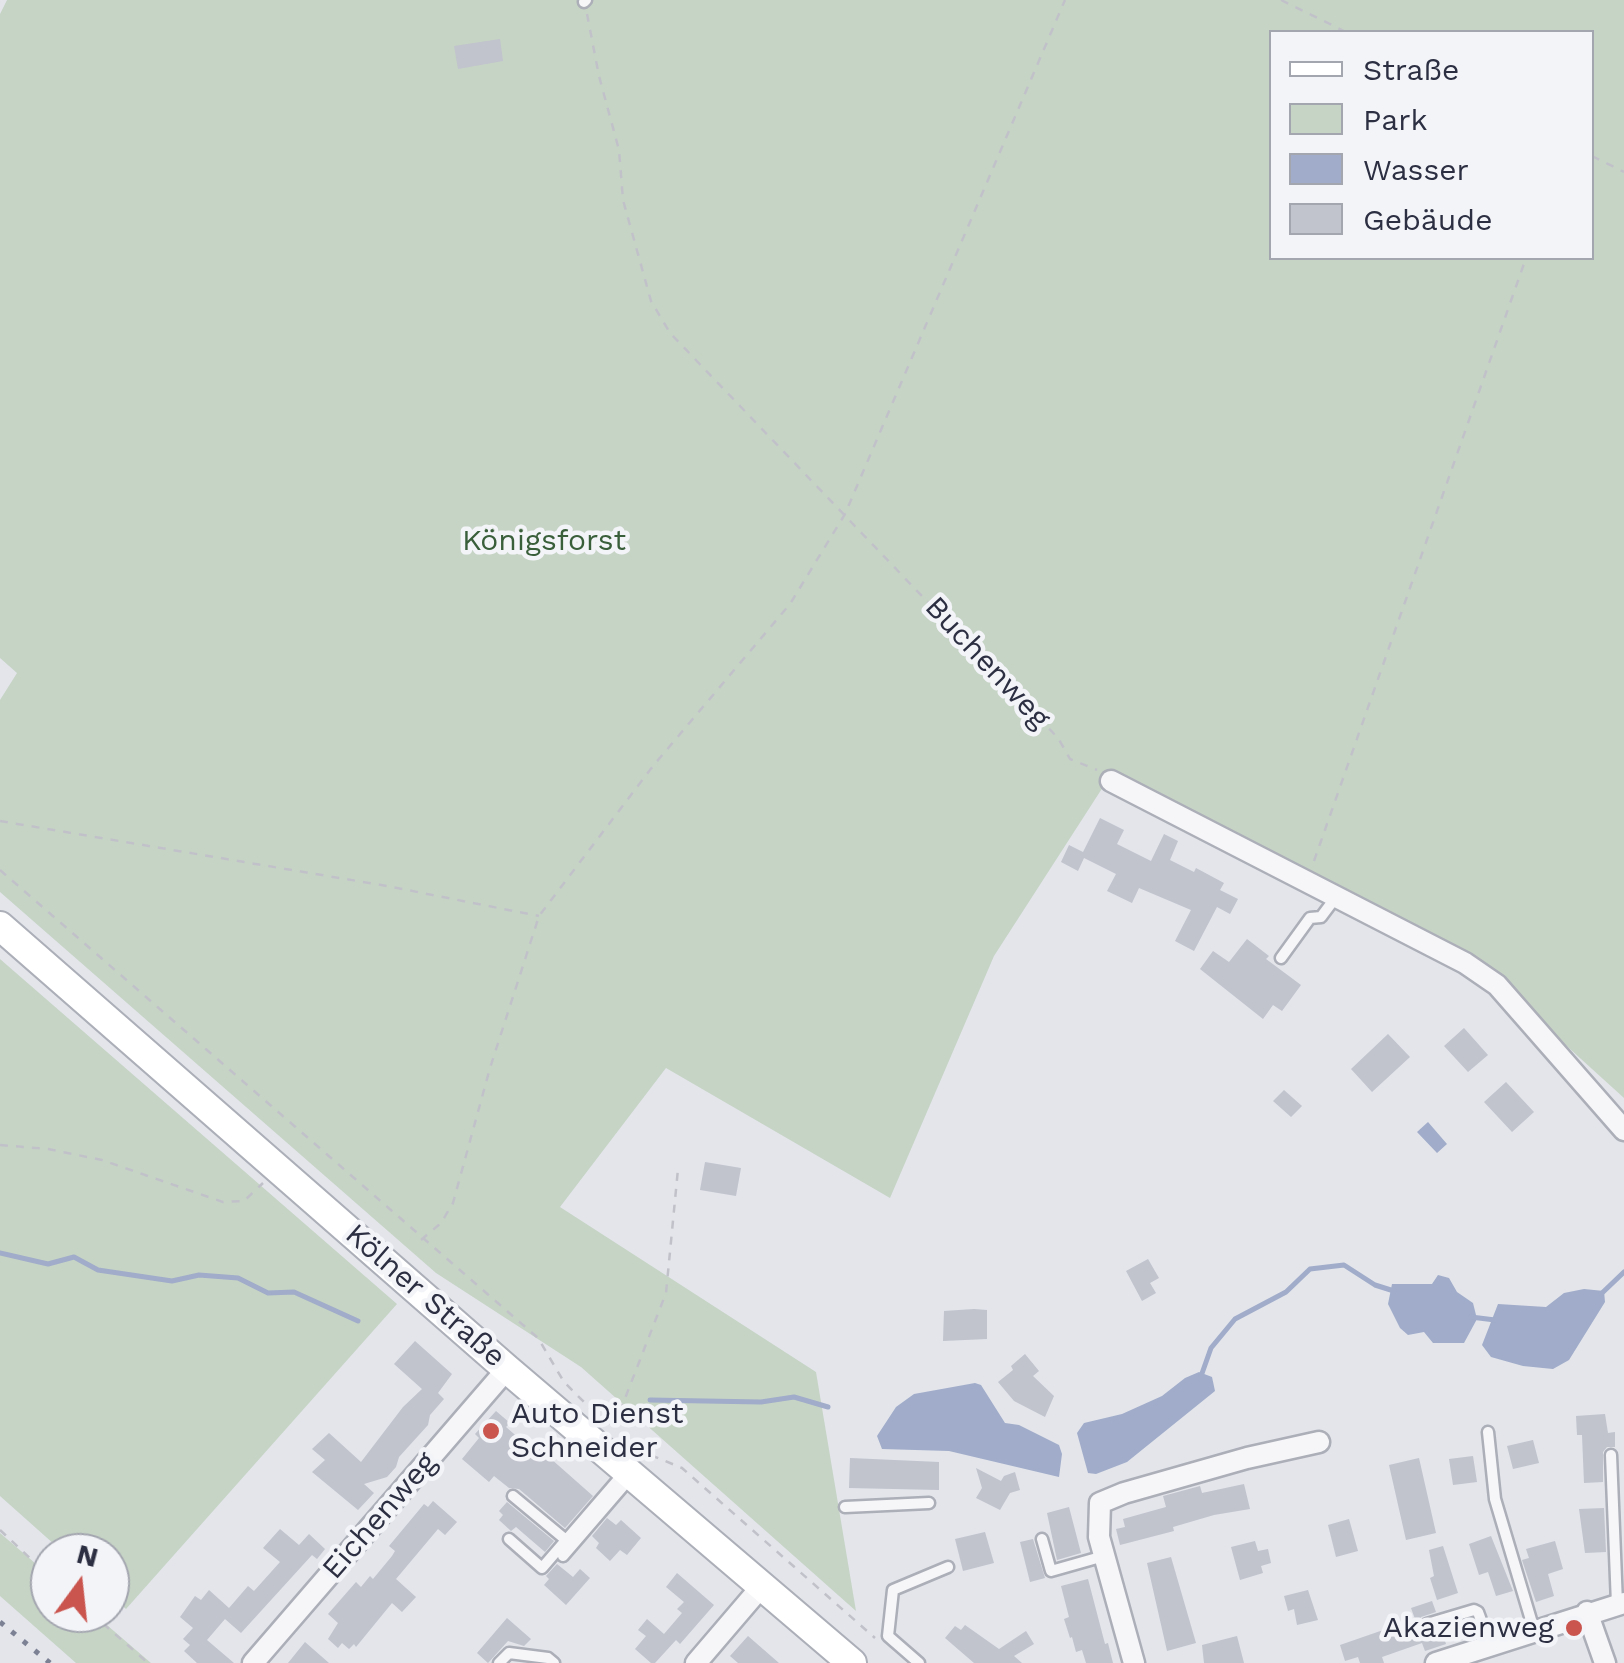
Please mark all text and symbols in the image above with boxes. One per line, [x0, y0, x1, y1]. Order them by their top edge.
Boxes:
legend [1269, 30, 1594, 260]
text: Straße [1363, 52, 1459, 87]
text: Park [1363, 102, 1428, 137]
text: Wasser [1363, 152, 1469, 187]
text: Gebäude [1363, 202, 1492, 237]
park label: Königsforst [462, 523, 626, 559]
street label: Buchenweg [917, 590, 1057, 736]
street label: Kölner Straße [338, 1217, 512, 1375]
place label: Auto Dienst Schneider [511, 1396, 684, 1466]
marker: Auto Dienst Schneider [480, 1420, 502, 1442]
street label: Eichenweg [315, 1445, 445, 1587]
north arrow [30, 1533, 130, 1633]
text: N [73, 1537, 102, 1574]
place label: Akazienweg [1383, 1610, 1554, 1646]
marker: Akazienweg [1563, 1617, 1585, 1639]

